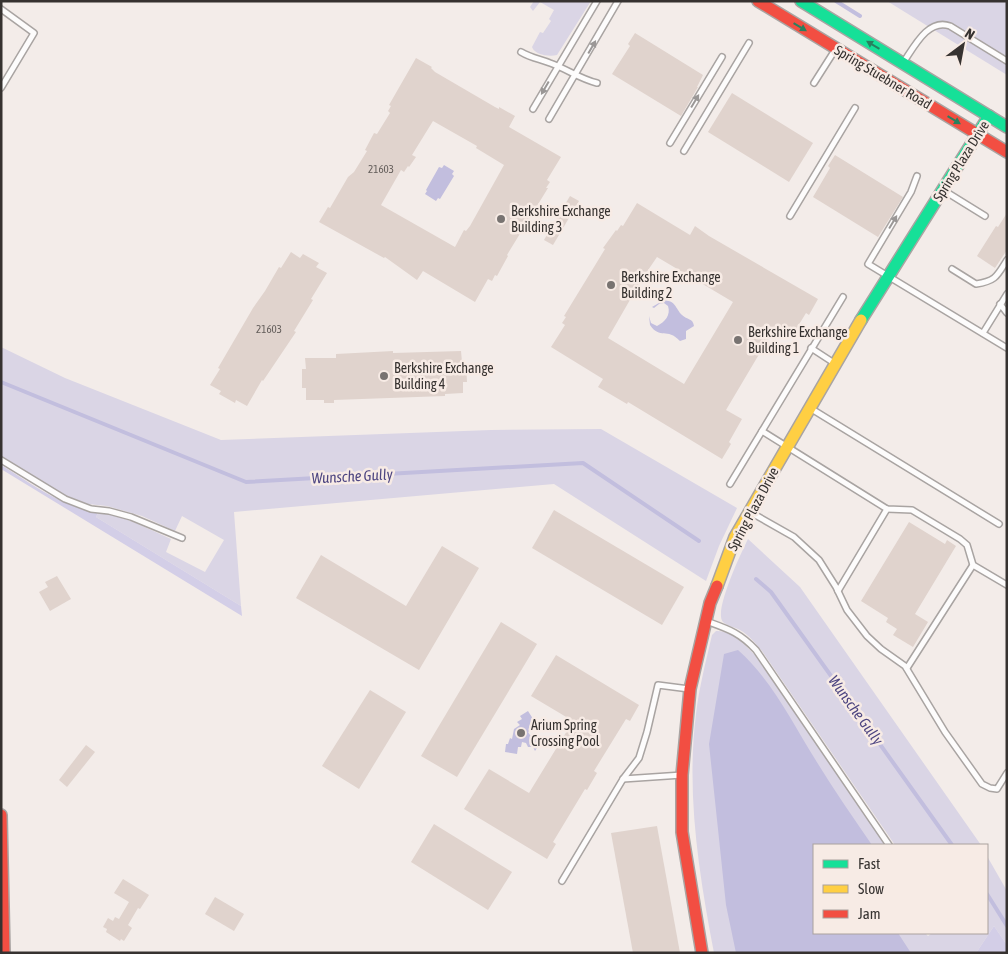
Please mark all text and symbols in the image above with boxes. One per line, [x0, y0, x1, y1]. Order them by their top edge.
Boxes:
north arrow [938, 20, 988, 70]
one-way arrow [793, 22, 806, 31]
text: N [962, 25, 978, 43]
one-way arrow [587, 40, 596, 53]
one-way arrow [866, 41, 879, 50]
street label: Spring Stuebner Road [832, 42, 934, 112]
one-way arrow [541, 81, 549, 96]
one-way arrow [691, 95, 700, 108]
one-way arrow [947, 115, 960, 124]
street label: Spring Plaza Drive [930, 118, 992, 204]
house number: 21603 [368, 163, 394, 175]
place label: Berkshire Exchange Building 3 [511, 203, 610, 235]
marker: Berkshire Exchange Building 3 [495, 213, 507, 225]
one-way arrow [888, 216, 897, 229]
place label: Berkshire Exchange Building 2 [621, 269, 720, 301]
marker: Berkshire Exchange Building 2 [605, 279, 617, 291]
house number: 21603 [256, 323, 282, 335]
place label: Berkshire Exchange Building 1 [748, 324, 847, 356]
marker: Berkshire Exchange Building 1 [732, 334, 744, 346]
place label: Berkshire Exchange Building 4 [394, 360, 493, 392]
marker: Berkshire Exchange Building 4 [378, 370, 390, 382]
street label: Spring Plaza Drive [724, 464, 782, 554]
water label: Wunsche Gully [311, 465, 394, 487]
water label: Wunsche Gully [825, 672, 887, 749]
place label: Arium Spring Crossing Pool [531, 717, 600, 749]
marker: Arium Spring Crossing Pool [515, 727, 527, 739]
legend [813, 844, 988, 934]
text: Fast [858, 855, 880, 872]
text: Slow [858, 880, 884, 897]
text: Jam [858, 905, 881, 922]

